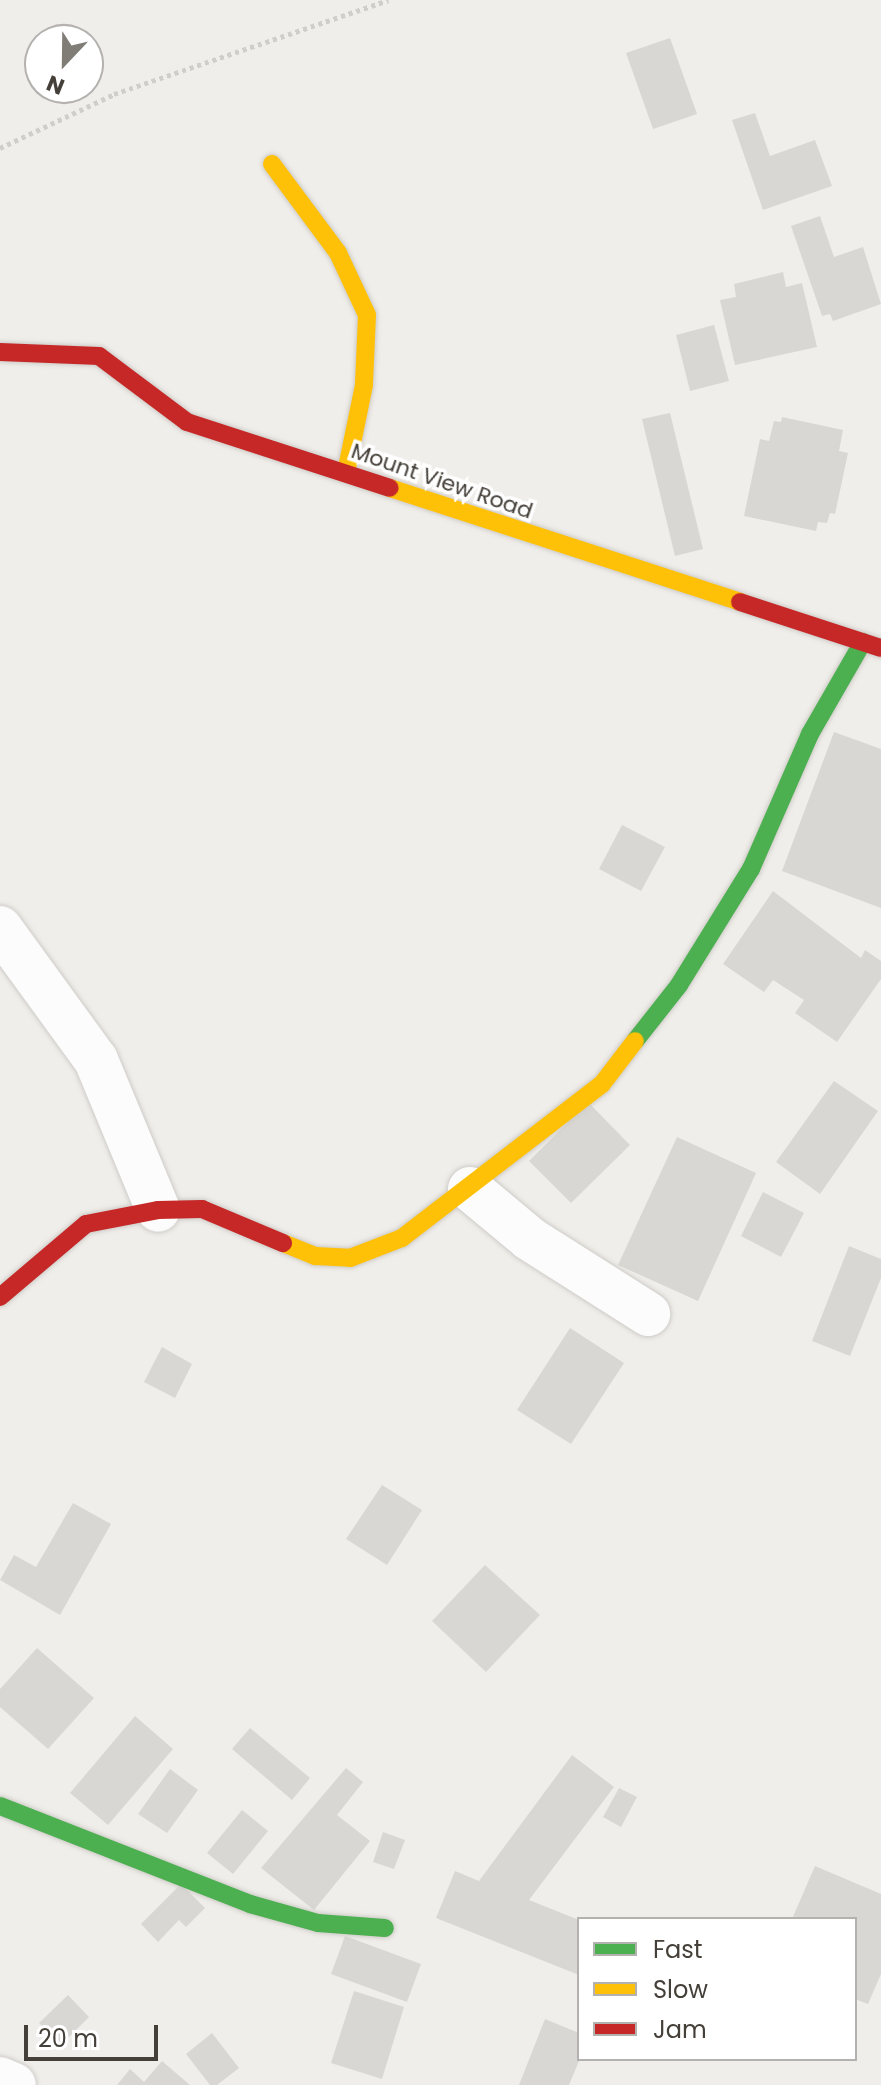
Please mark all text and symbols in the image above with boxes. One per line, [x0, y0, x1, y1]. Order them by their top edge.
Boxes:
north arrow [24, 24, 104, 104]
text: N [42, 67, 69, 102]
street label: Mount View Road [348, 438, 536, 524]
legend [577, 1917, 857, 2061]
text: Fast [653, 1933, 703, 1966]
text: Slow [653, 1973, 708, 2006]
scale bar [28, 2009, 162, 2059]
text: Jam [653, 2013, 707, 2046]
text: 20 m [38, 2022, 98, 2055]

